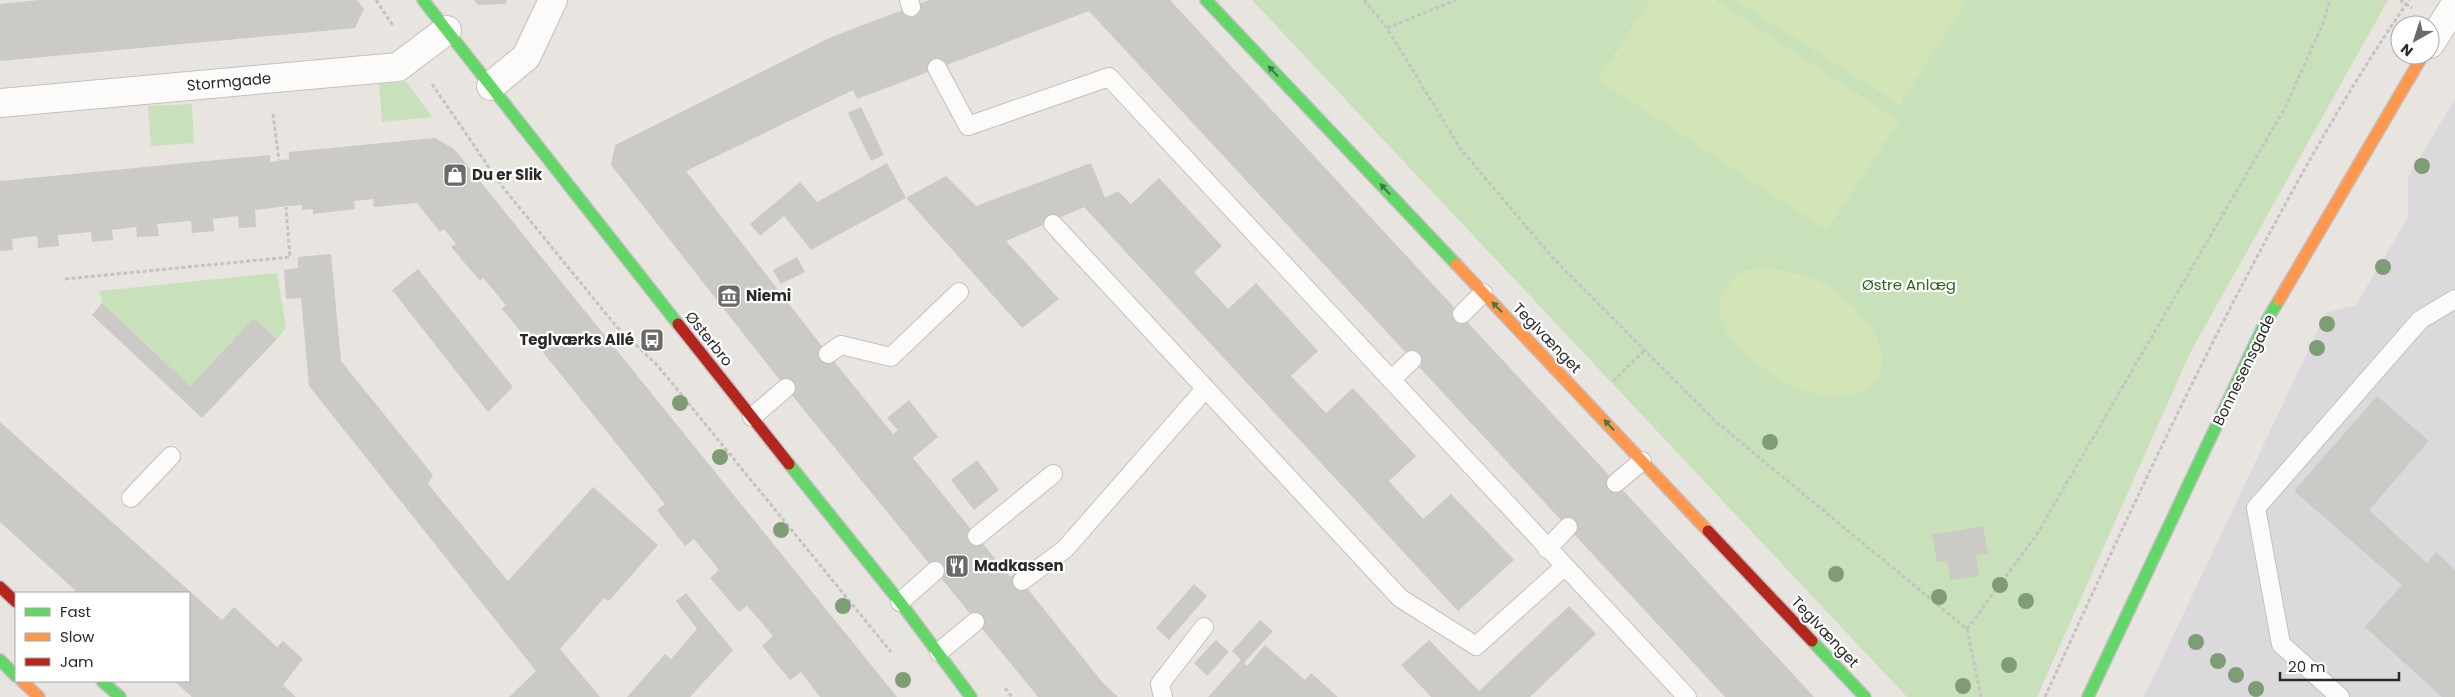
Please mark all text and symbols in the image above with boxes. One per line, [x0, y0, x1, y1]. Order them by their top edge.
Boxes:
north arrow [2390, 15, 2440, 65]
text: N [2396, 39, 2417, 61]
one-way arrow [1267, 66, 1279, 78]
street label: Stormgade [186, 67, 272, 96]
shop icon: Du er Slik [442, 162, 468, 188]
place label: Du er Slik [472, 164, 543, 185]
one-way arrow [1379, 184, 1391, 196]
park label: Østre Anlæg [1862, 274, 1956, 295]
museum icon: Niemi [716, 283, 742, 309]
place label: Niemi [746, 285, 791, 306]
street label: Teglvænget [1508, 298, 1586, 378]
one-way arrow [1491, 302, 1503, 314]
street label: Østerbro [681, 307, 738, 371]
street label: Bonnesensgade [2207, 311, 2280, 429]
bus stop icon: Teglværks Allé [639, 327, 665, 353]
place label: Teglværks Allé [519, 329, 634, 350]
one-way arrow [1603, 419, 1615, 431]
restaurant icon: Madkassen [944, 553, 970, 579]
place label: Madkassen [974, 555, 1064, 576]
street label: Teglvænget [1787, 591, 1864, 672]
legend [15, 592, 190, 682]
text: Fast [60, 601, 91, 622]
text: Slow [60, 626, 95, 647]
scale bar [2280, 650, 2399, 682]
text: Jam [60, 651, 94, 672]
text: 20 m [2288, 656, 2326, 677]

